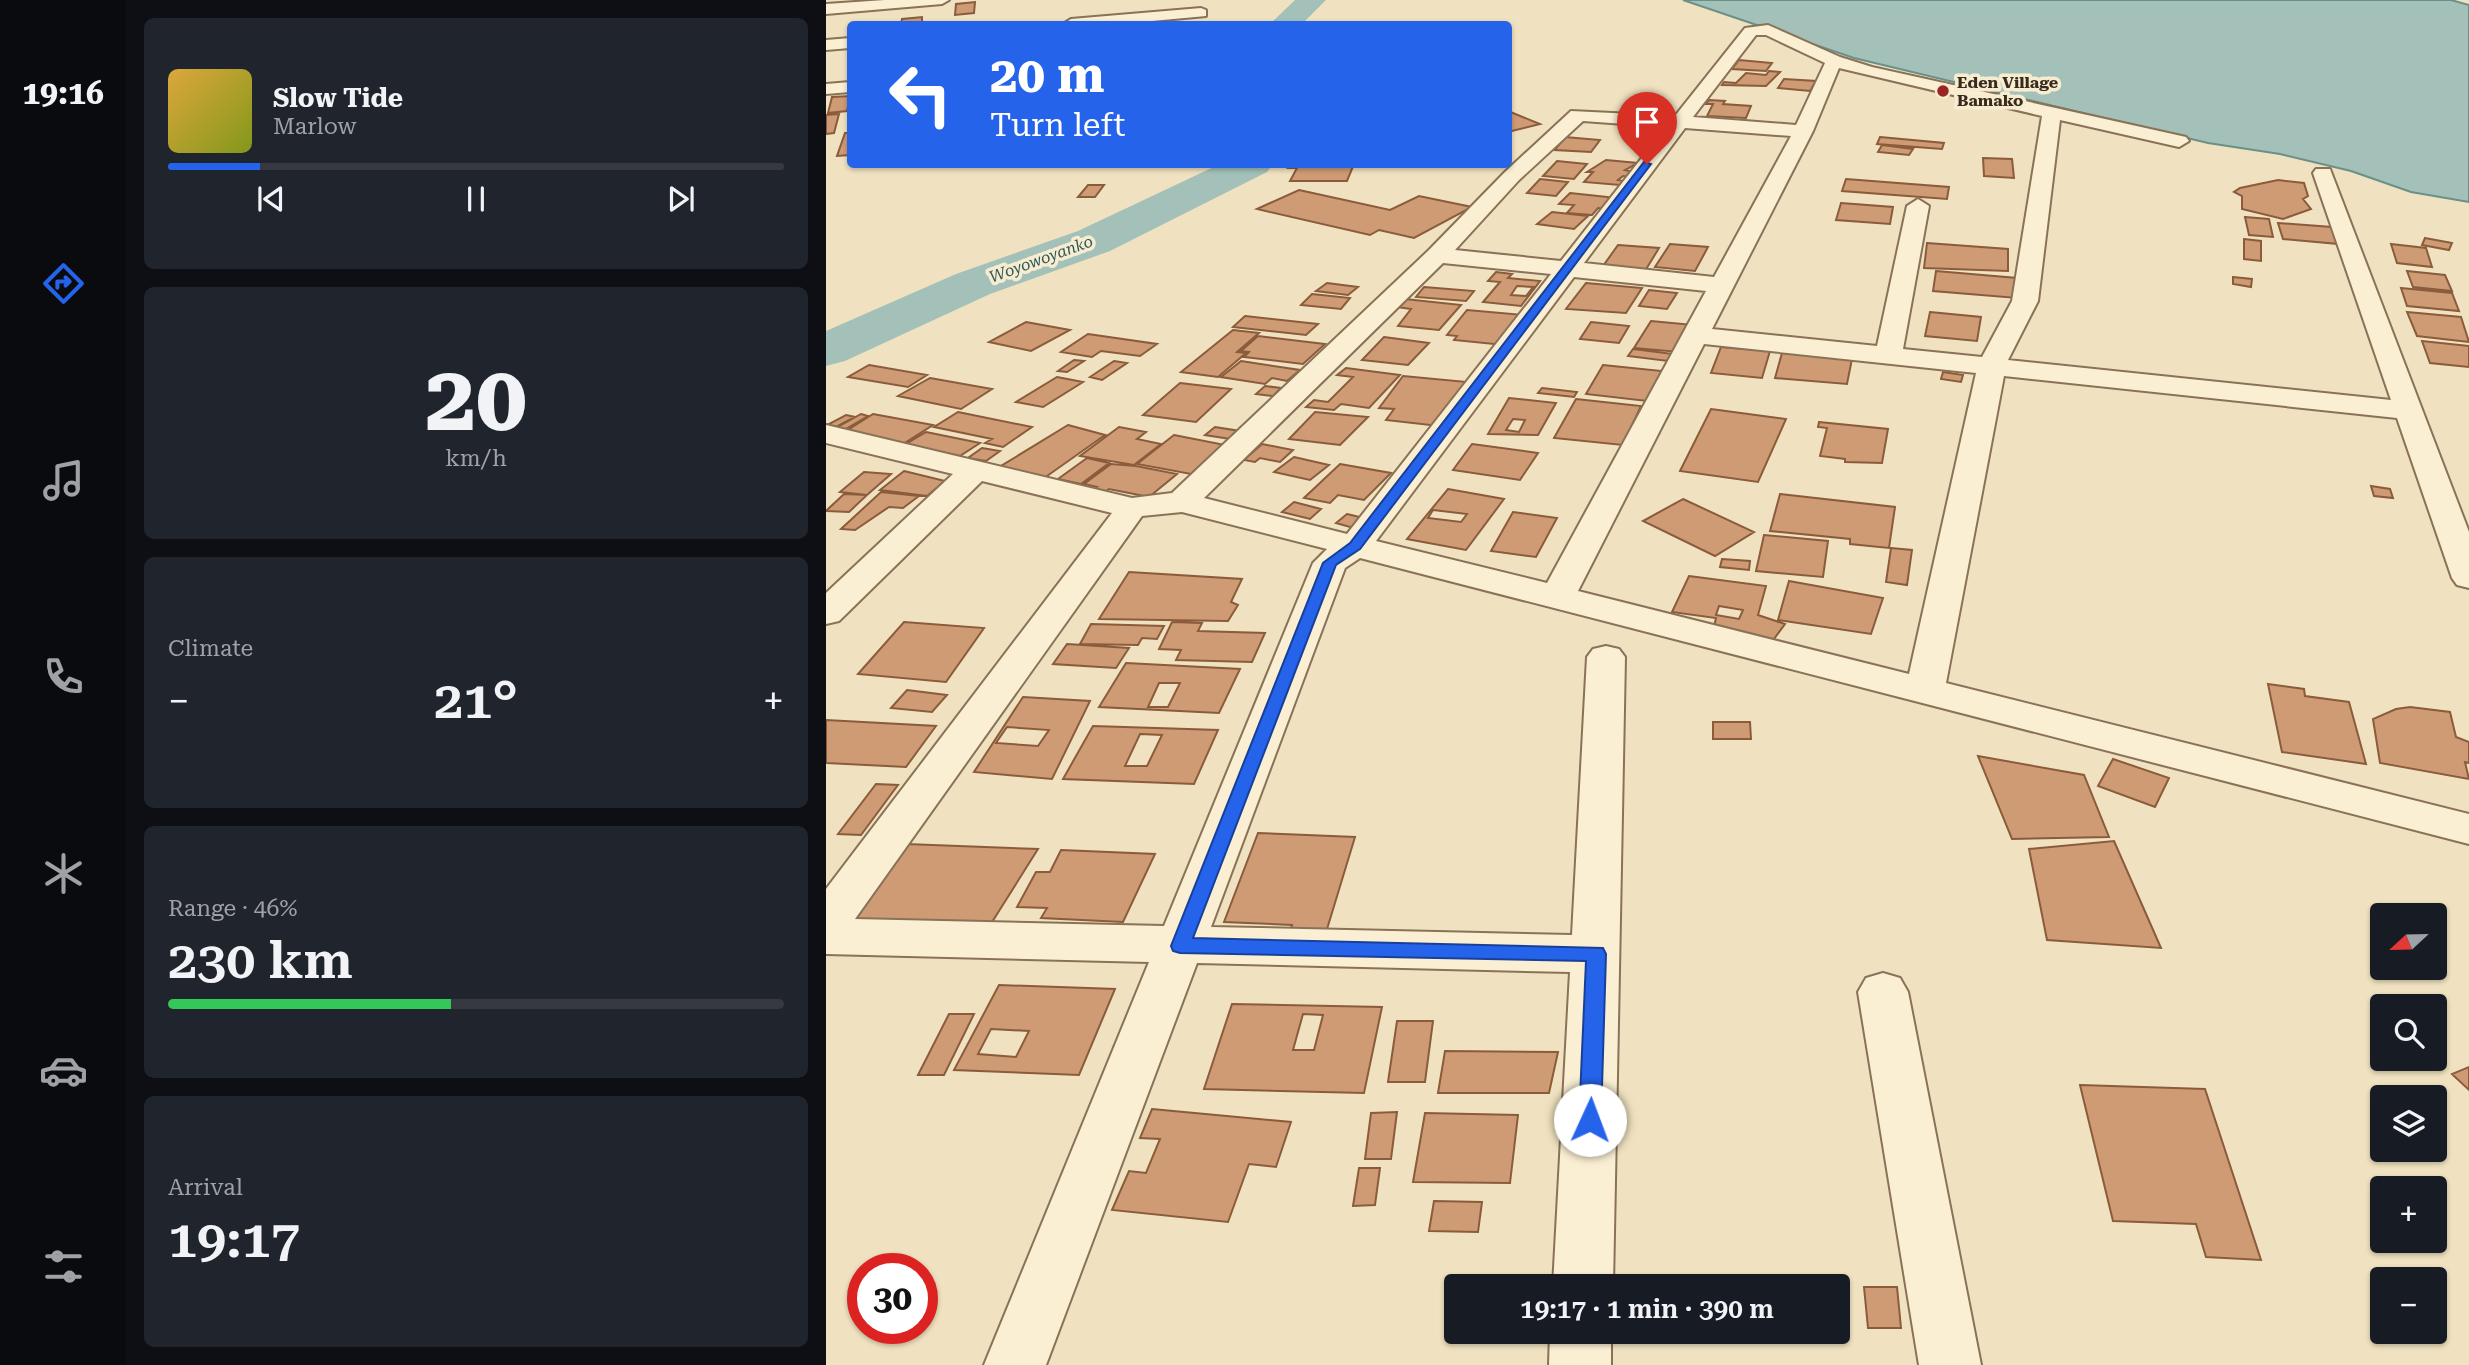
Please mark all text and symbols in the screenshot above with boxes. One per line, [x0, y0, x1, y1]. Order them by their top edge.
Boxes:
text: 20 m [990, 47, 1105, 104]
icon: left [875, 49, 966, 140]
place label: Eden Village Bamako [1957, 73, 2058, 110]
text: 19:16 [22, 74, 104, 112]
text: Slow Tide [273, 83, 403, 113]
marker: Eden Village Bamako [1935, 83, 1951, 99]
pin [1617, 92, 1677, 164]
icon: arrive [1628, 103, 1666, 141]
text: Turn left [990, 106, 1125, 144]
text: Marlow [273, 113, 356, 140]
icon: previous [252, 180, 290, 218]
icon: pause [457, 180, 495, 218]
icon: next [662, 180, 700, 218]
water label: Woyowoyanko [987, 231, 1095, 287]
icon: directions [39, 259, 88, 308]
text: 20 [425, 346, 527, 452]
text: km/h [445, 445, 507, 472]
icon: music [39, 456, 88, 505]
text: Climate [168, 635, 253, 662]
icon: phone [39, 652, 88, 701]
text: 21° [434, 670, 518, 731]
text: − [168, 679, 189, 723]
text: + [763, 679, 784, 723]
icon: climate [39, 849, 88, 898]
text: Range · 46% [168, 895, 297, 922]
north arrow [2370, 903, 2446, 980]
map controls [2370, 903, 2447, 1344]
text: 230 km [168, 930, 353, 991]
button: search [2370, 994, 2447, 1071]
icon: car [39, 1046, 88, 1095]
position arrow [1553, 1083, 1627, 1157]
button: layers [2370, 1085, 2447, 1162]
text: Arrival [168, 1174, 243, 1201]
button: + [2370, 1176, 2447, 1253]
text: 19:17 [168, 1209, 300, 1270]
icon: filters [39, 1242, 88, 1291]
speed limit sign: 30 [847, 1253, 938, 1344]
button: − [2370, 1267, 2447, 1344]
text: 19:17 · 1 min · 390 m [1520, 1294, 1774, 1324]

